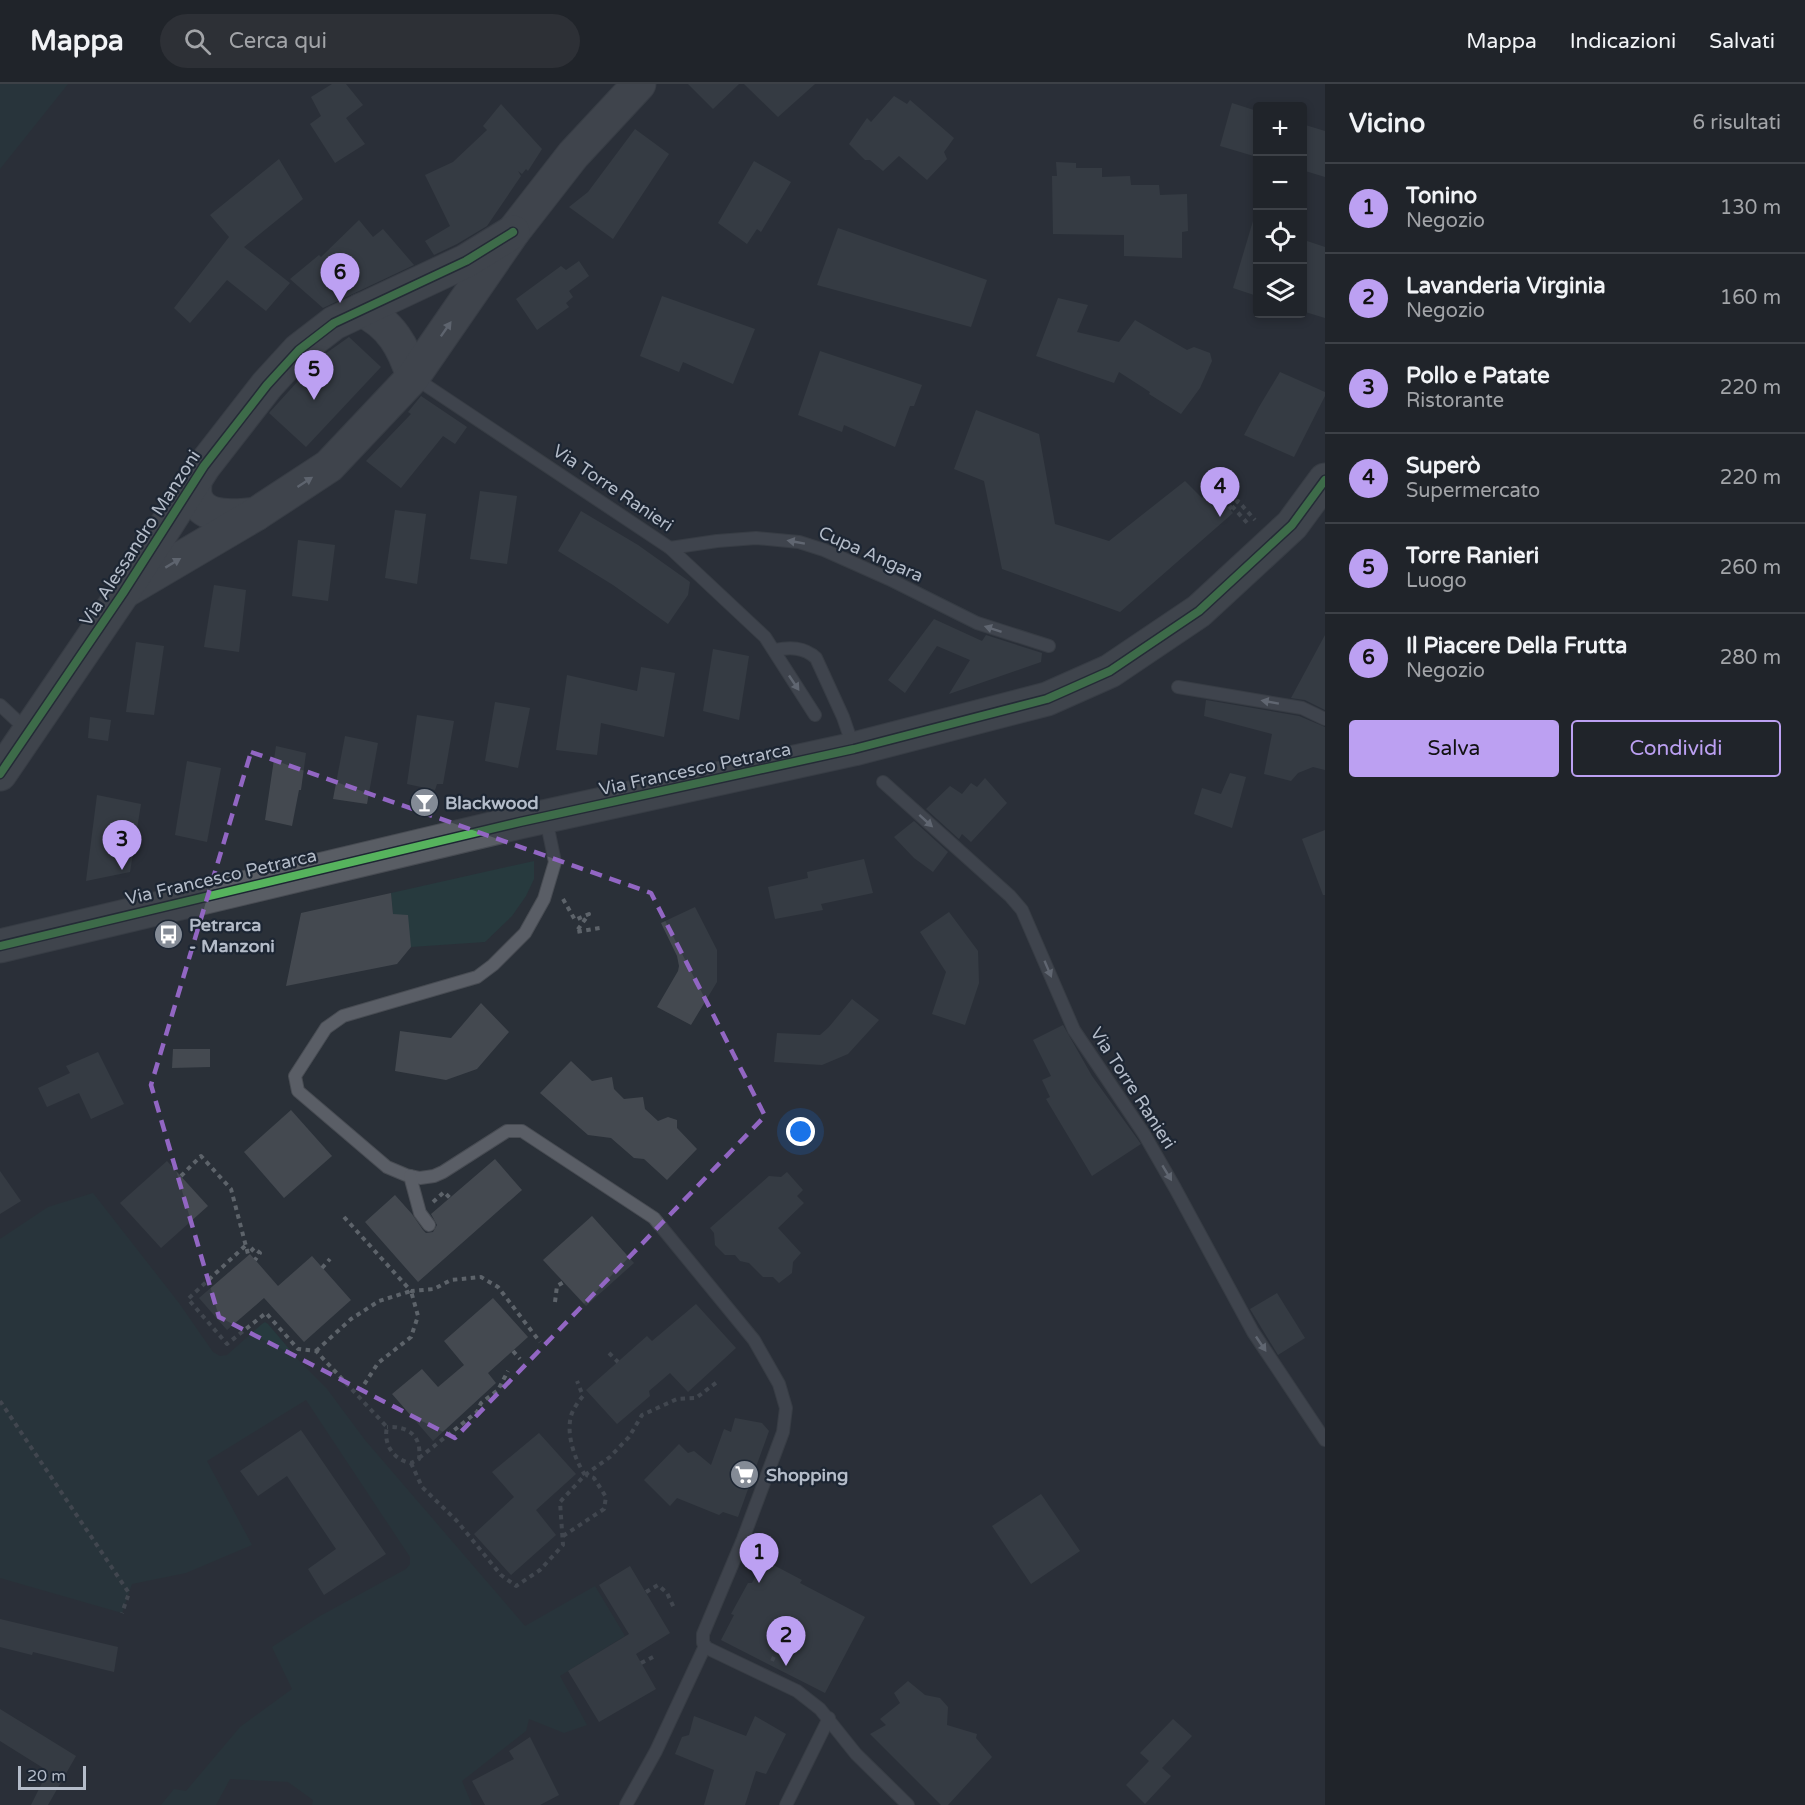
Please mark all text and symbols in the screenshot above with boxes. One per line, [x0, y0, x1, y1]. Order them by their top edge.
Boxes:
search box [160, 14, 580, 68]
text: Mappa [30, 24, 124, 58]
icon: search [181, 25, 214, 58]
text: Cerca qui [229, 28, 327, 54]
text: Mappa [1466, 29, 1537, 54]
text: Indicazioni [1570, 29, 1676, 54]
text: Salvati [1709, 29, 1775, 54]
map controls [1253, 102, 1307, 318]
button: + [1253, 102, 1307, 156]
text: Vicino [1349, 108, 1425, 139]
text: 6 risultati [1693, 111, 1781, 135]
button: − [1253, 156, 1307, 210]
text: Tonino [1406, 183, 1477, 209]
text: 1 [1362, 196, 1375, 220]
text: 130 m [1720, 196, 1781, 220]
text: Negozio [1406, 209, 1485, 233]
button: locate [1253, 210, 1307, 264]
pin: 6 [320, 254, 360, 303]
button: layers [1253, 264, 1307, 318]
text: Lavanderia Virginia [1406, 273, 1606, 299]
text: 2 [1362, 286, 1375, 310]
text: 160 m [1720, 286, 1781, 310]
text: Negozio [1406, 299, 1485, 323]
one-way arrow [440, 322, 452, 338]
pin: 5 [294, 350, 334, 400]
text: Pollo e Patate [1406, 363, 1550, 389]
text: 3 [1362, 376, 1375, 400]
text: 220 m [1720, 376, 1781, 400]
text: Ristorante [1406, 389, 1504, 413]
street label: Via Torre Ranieri [549, 440, 677, 536]
street label: Via Alessandro Manzoni [75, 446, 205, 630]
text: Superò [1406, 453, 1481, 479]
text: 4 [1362, 466, 1375, 490]
text: 220 m [1720, 466, 1781, 490]
pin: 4 [1200, 468, 1240, 517]
one-way arrow [297, 476, 313, 487]
text: Supermercato [1406, 479, 1540, 503]
street label: Cupa Angara [815, 521, 927, 587]
one-way arrow [786, 538, 805, 547]
text: Torre Ranieri [1406, 543, 1539, 569]
text: 5 [1362, 556, 1375, 580]
text: 260 m [1720, 556, 1781, 580]
one-way arrow [165, 557, 181, 568]
text: Luogo [1406, 569, 1467, 593]
one-way arrow [984, 623, 1002, 633]
text: Il Piacere Della Frutta [1406, 633, 1627, 659]
text: 6 [1362, 646, 1375, 670]
text: 280 m [1720, 646, 1781, 670]
text: Negozio [1406, 659, 1485, 683]
one-way arrow [788, 675, 800, 691]
one-way arrow [1260, 698, 1279, 707]
button: Salva [1349, 720, 1559, 777]
button: Condividi [1571, 720, 1781, 777]
street label: Via Francesco Petrarca [597, 738, 793, 800]
bar icon: Blackwood [408, 787, 440, 819]
place label: Blackwood [445, 792, 539, 814]
one-way arrow [919, 814, 934, 828]
pin: 3 [102, 820, 142, 870]
street label: Via Francesco Petrarca [123, 844, 319, 910]
place label: Petrarca - Manzoni [189, 914, 275, 957]
bus stop icon: Petrarca - Manzoni [152, 919, 184, 951]
one-way arrow [1044, 960, 1053, 978]
street label: Via Torre Ranieri [1085, 1023, 1181, 1153]
your location [786, 1117, 815, 1146]
one-way arrow [1162, 1165, 1172, 1182]
one-way arrow [1255, 1336, 1266, 1352]
supermarket icon: Shopping [729, 1459, 761, 1491]
place label: Shopping [766, 1464, 848, 1486]
pin: 1 [740, 1534, 778, 1583]
pin: 2 [766, 1616, 806, 1666]
scale bar [18, 1763, 86, 1790]
text: 20 m [27, 1766, 66, 1786]

